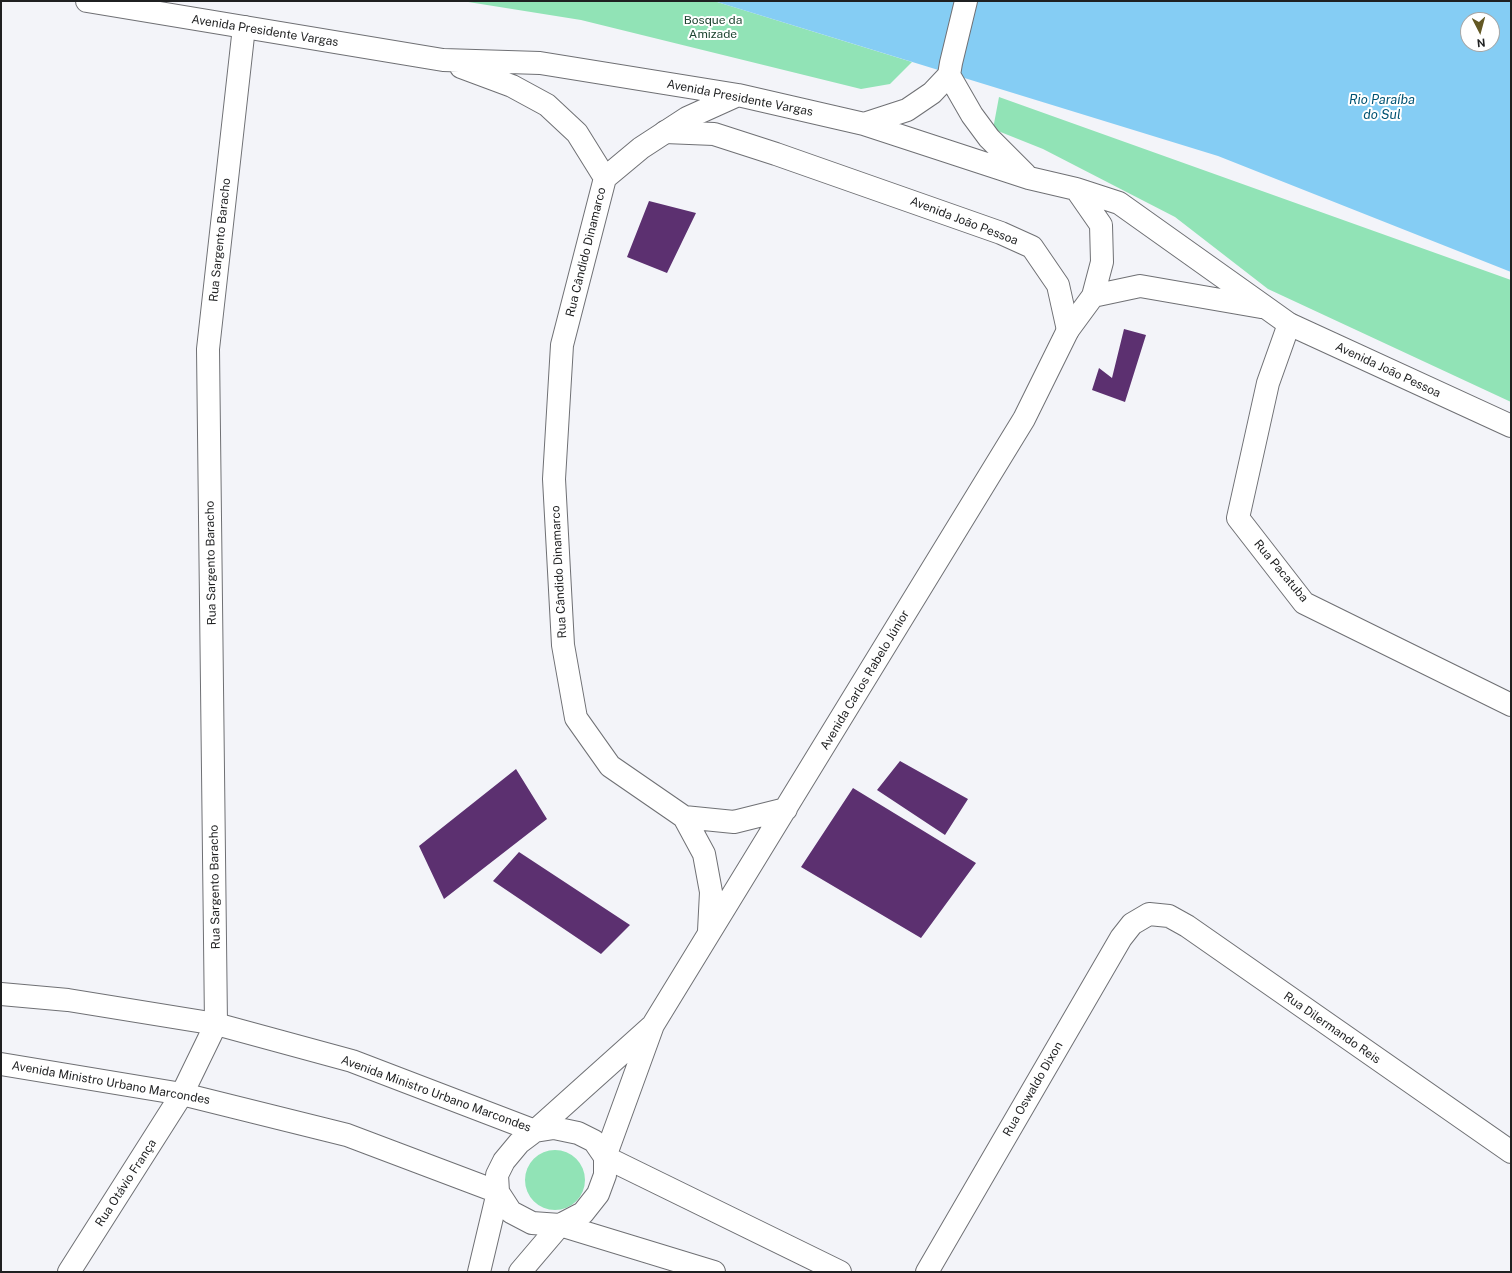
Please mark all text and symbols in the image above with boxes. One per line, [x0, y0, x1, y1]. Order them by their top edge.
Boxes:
street label: Avenida Presidente Vargas [190, 12, 340, 50]
north arrow [1460, 12, 1500, 52]
park label: Bosque da Amizade [684, 13, 742, 41]
text: N [1476, 37, 1486, 49]
street label: Avenida Presidente Vargas [666, 77, 814, 119]
water label: Rio Paraíba do Sul [1349, 92, 1415, 123]
street label: Rua Sargento Baracho [206, 177, 234, 303]
street label: Rua Cândido Dinamarco [563, 186, 609, 318]
street label: Avenida João Pessoa [908, 194, 1020, 248]
street label: Avenida João Pessoa [1333, 339, 1443, 401]
street label: Rua Sargento Baracho [203, 501, 219, 625]
street label: Rua Cândido Dinamarco [548, 505, 570, 639]
street label: Rua Pacatuba [1251, 537, 1311, 605]
street label: Avenida Carlos Rabelo Júnior [818, 608, 912, 752]
street label: Rua Sargento Baracho [207, 825, 223, 949]
street label: Rua Dilermando Reis [1281, 989, 1383, 1067]
street label: Rua Oswaldo Dixon [1000, 1039, 1066, 1139]
street label: Avenida Ministro Urbano Marcondes [339, 1053, 533, 1135]
street label: Avenida Ministro Urbano Marcondes [11, 1058, 211, 1108]
street label: Rua Otávio França [92, 1137, 160, 1229]

